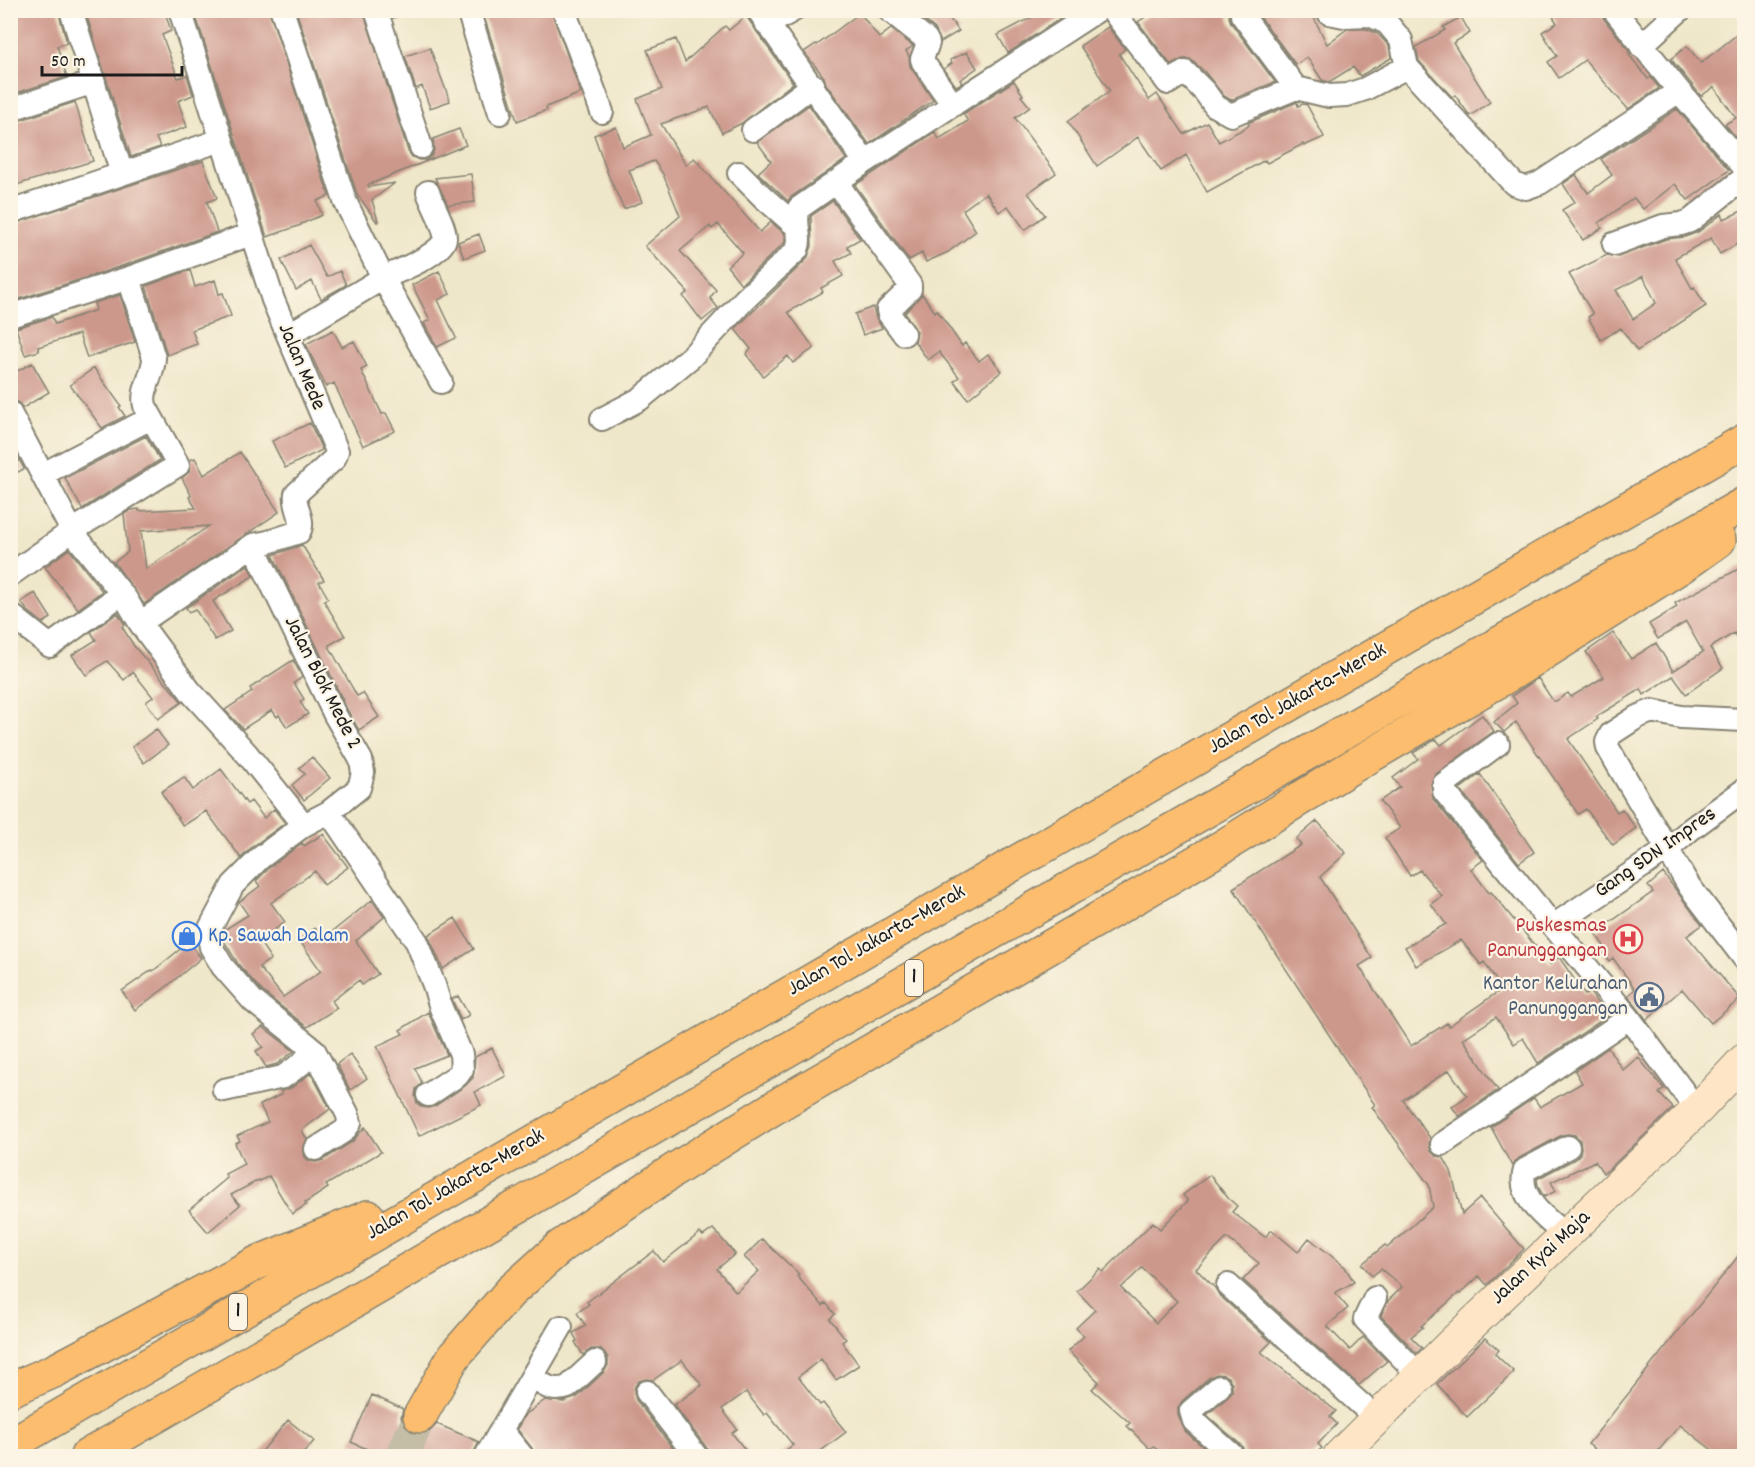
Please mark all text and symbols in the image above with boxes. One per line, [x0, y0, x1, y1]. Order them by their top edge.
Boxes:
scale bar [42, 39, 182, 77]
text: 50 m [51, 50, 86, 75]
street label: Jalan Mede [269, 319, 333, 415]
street label: Jalan Blok Mede 2 [275, 611, 369, 755]
street label: Jalan Tol Jakarta–Merak [1203, 635, 1393, 763]
street label: Gang SDN Impres [1589, 799, 1723, 907]
street label: Jalan Tol Jakarta–Merak [782, 877, 972, 1005]
place label: Puskesmas Panunggangan [1487, 911, 1607, 967]
shop icon: Kp. Sawah Dalam [171, 920, 203, 952]
place label: Kp. Sawah Dalam [208, 921, 349, 952]
hospital icon: Puskesmas Panunggangan [1612, 923, 1644, 955]
road number: 1 [905, 960, 923, 996]
place label: Kantor Kelurahan Panunggangan [1483, 969, 1628, 1025]
public building icon: Kantor Kelurahan Panunggangan [1633, 981, 1665, 1013]
street label: Jalan Tol Jakarta–Merak [361, 1121, 551, 1249]
street label: Jalan Kyai Maja [1484, 1203, 1598, 1313]
road number: 1 [229, 1294, 247, 1330]

